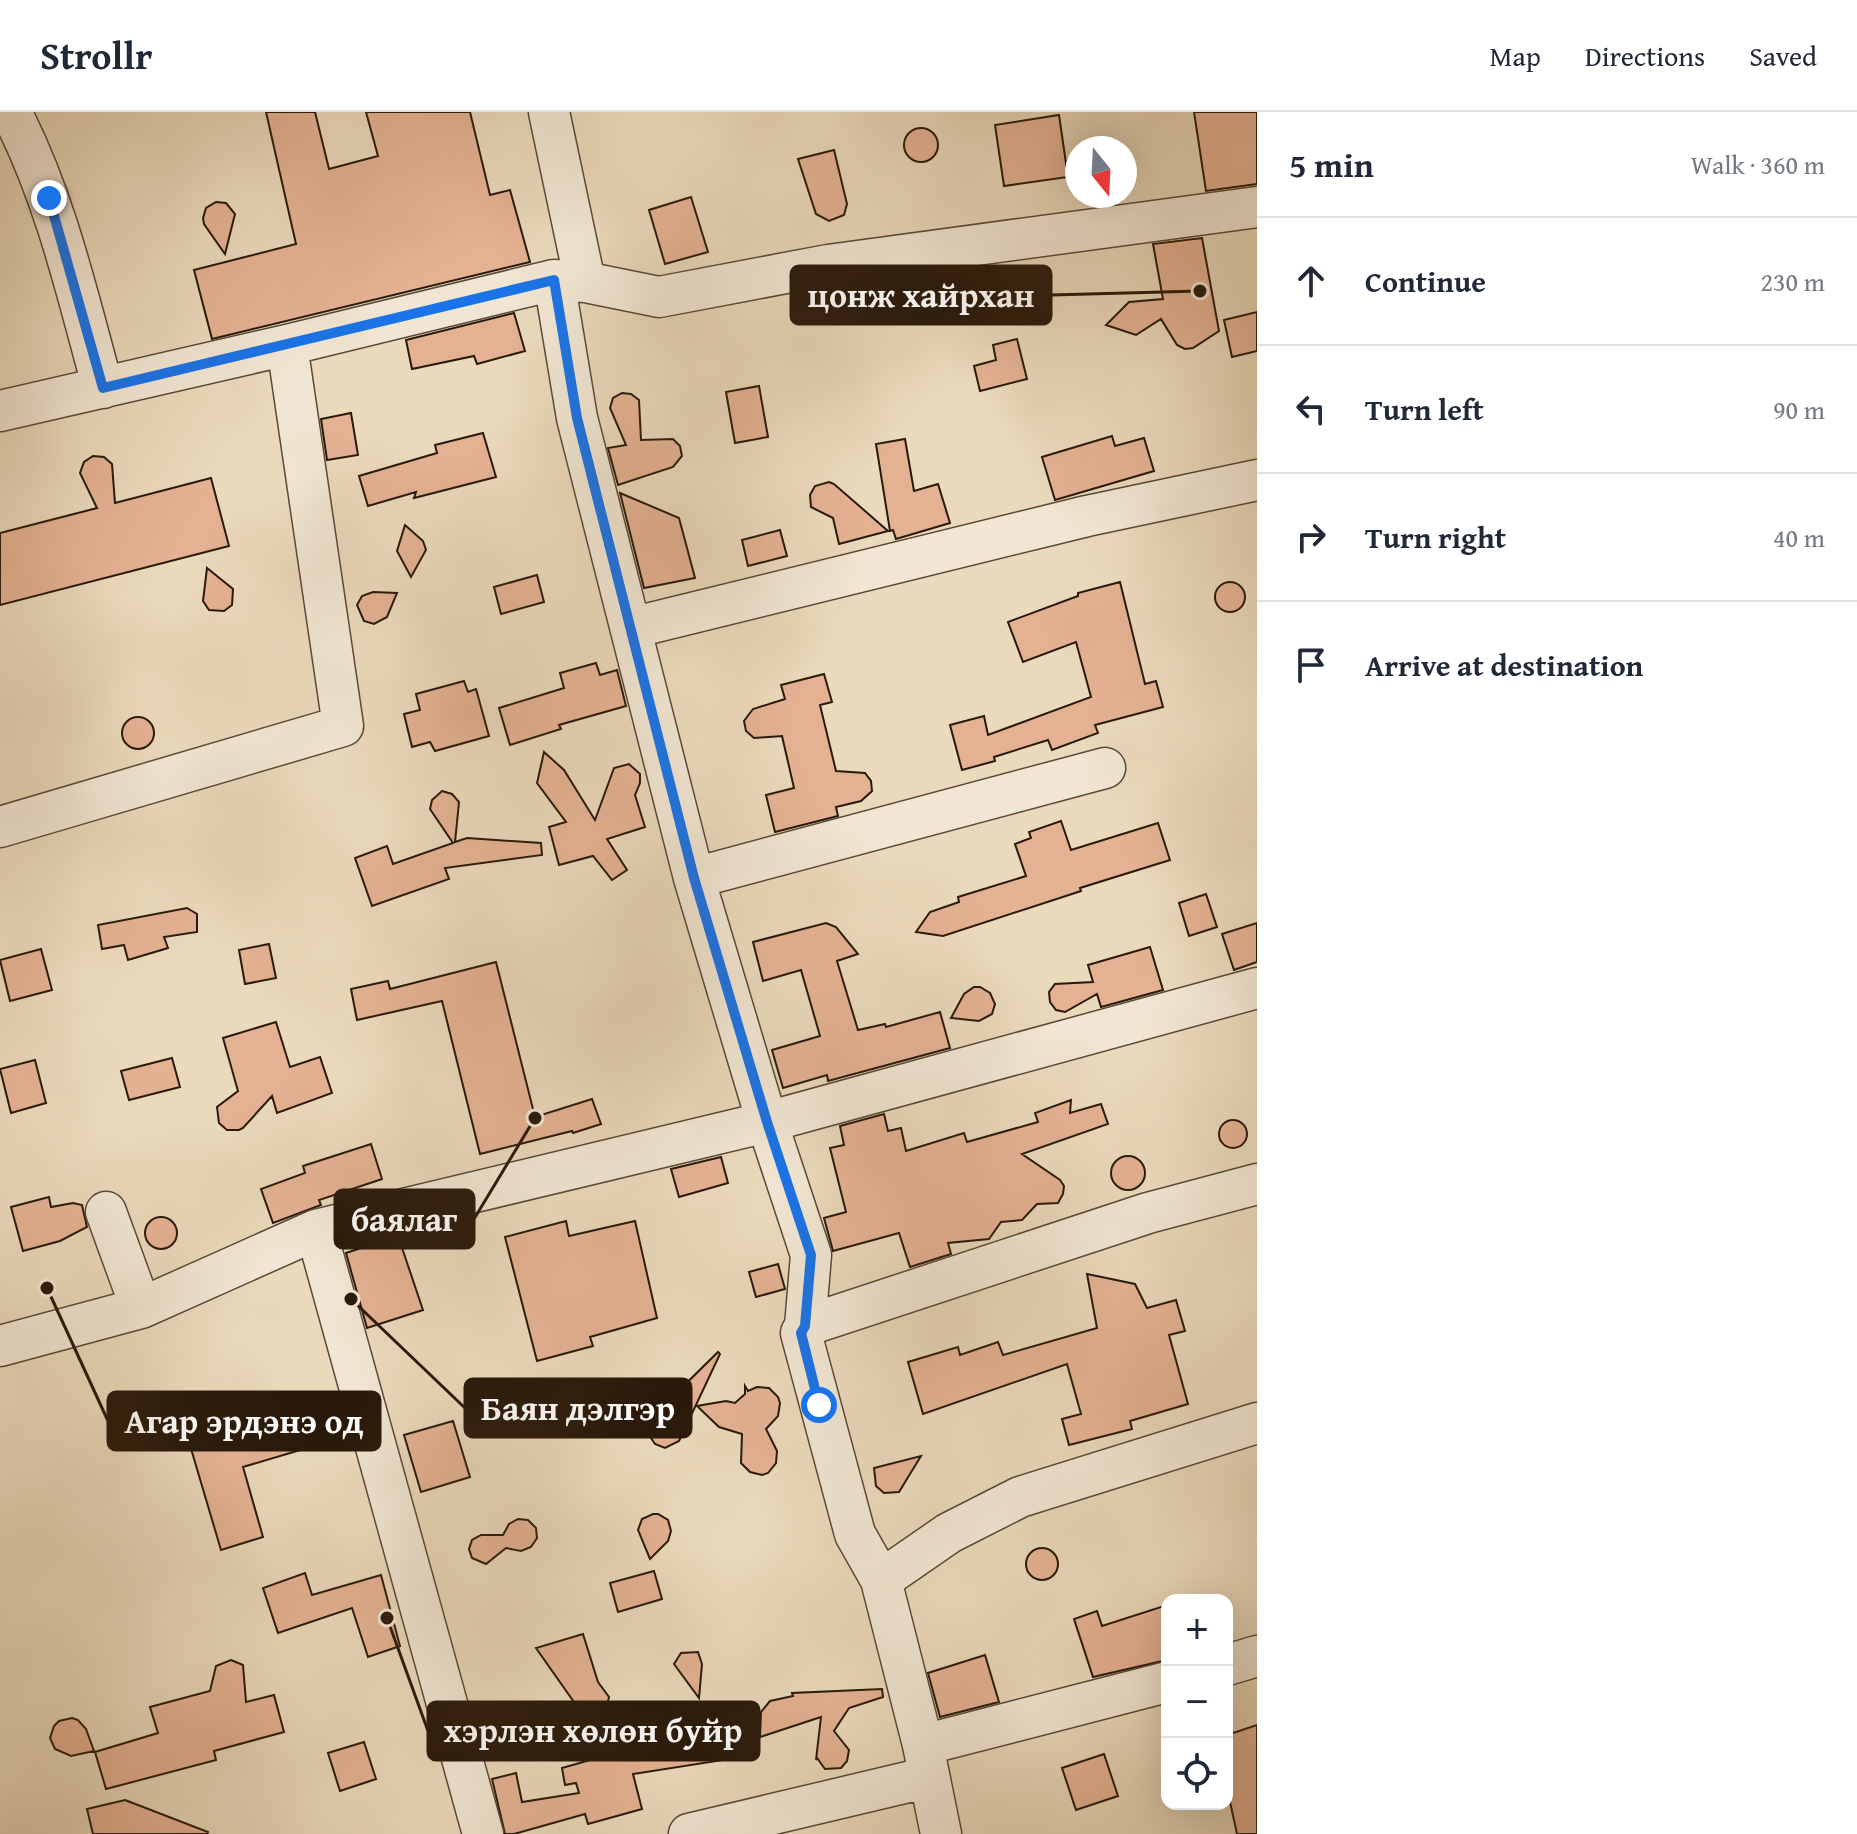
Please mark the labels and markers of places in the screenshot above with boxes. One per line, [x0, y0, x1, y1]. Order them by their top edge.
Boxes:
callout: цонж хайрхан [791, 266, 1051, 324]
callout: баялаг [335, 1190, 474, 1248]
callout: Баян дэлгэр [465, 1379, 691, 1437]
callout: Агар эрдэнэ од [108, 1392, 380, 1450]
callout: хэрлэн хөлөн буйр [428, 1702, 759, 1760]

